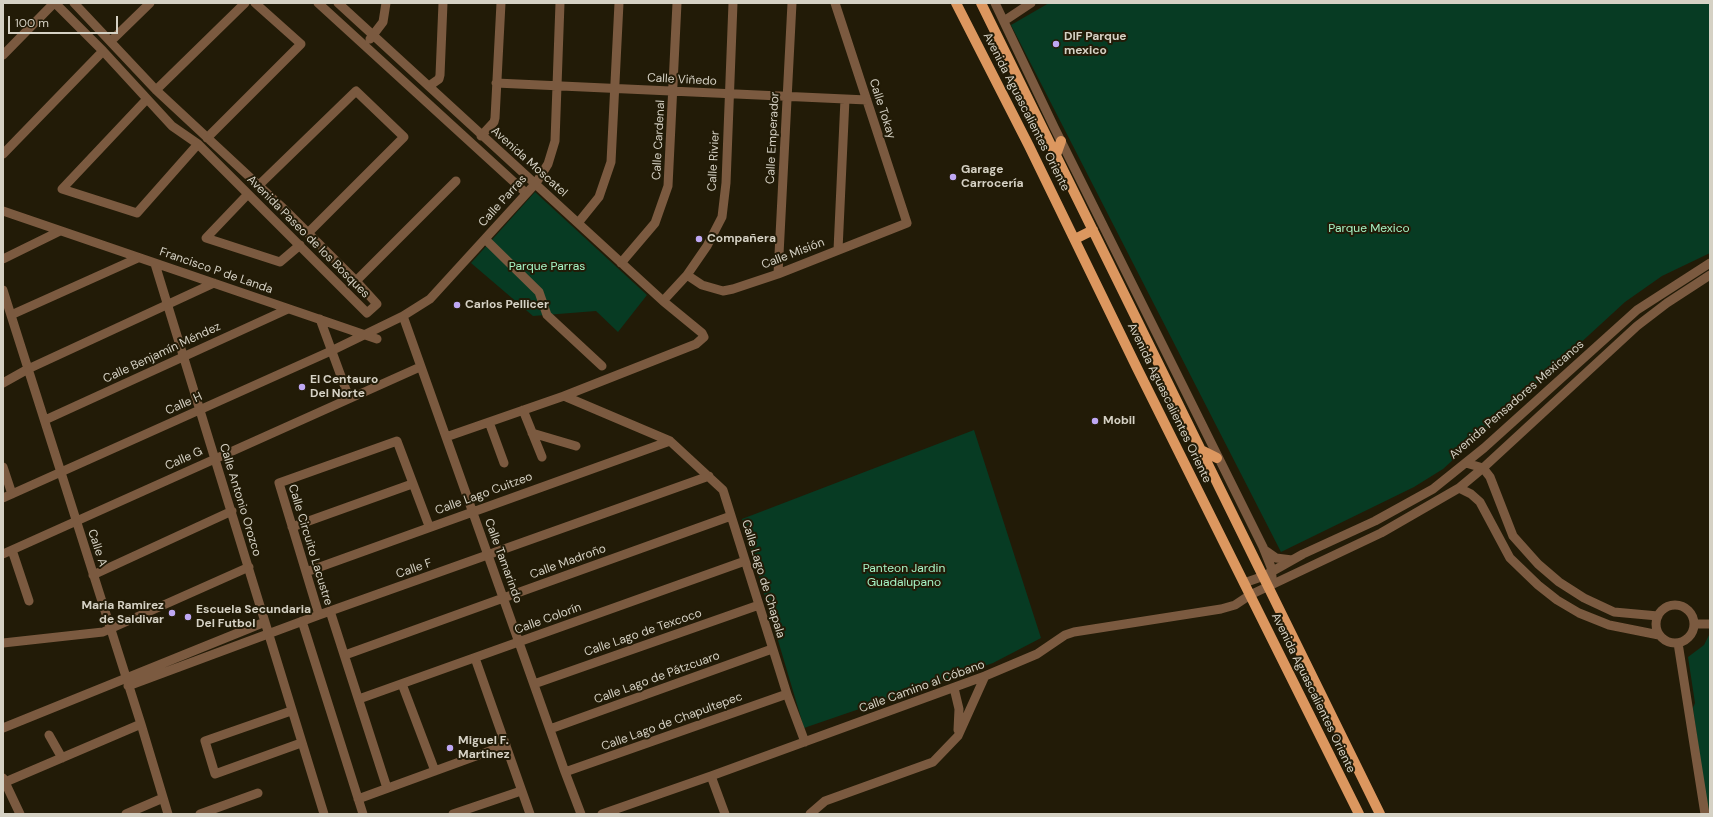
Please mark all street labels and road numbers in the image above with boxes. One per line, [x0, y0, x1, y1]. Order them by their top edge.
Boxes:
street label: Avenida Aguascalientes Oriente [980, 30, 1072, 194]
street label: Calle Viñedo [647, 71, 717, 89]
street label: Calle Tokay [866, 77, 898, 141]
street label: Calle Emperador [763, 92, 783, 184]
street label: Calle Cardenal [650, 100, 668, 180]
street label: Avenida Moscatel [488, 124, 570, 200]
street label: Calle Rivier [705, 130, 723, 192]
street label: Calle Parras [476, 172, 530, 230]
street label: Avenida Paseo de los Bosques [244, 173, 372, 301]
street label: Calle Misión [759, 235, 827, 273]
street label: Francisco P de Landa [158, 245, 274, 297]
street label: Calle Benjamín Méndez [101, 319, 223, 387]
street label: Avenida Aguascalientes Oriente [1124, 321, 1214, 485]
street label: Avenida Pensadores Mexicanos [1447, 338, 1587, 462]
street label: Calle H [163, 390, 205, 418]
street label: Calle Antonio Orozco [216, 442, 264, 558]
street label: Calle G [163, 444, 205, 474]
street label: Calle Lago Cuitzeo [433, 470, 535, 518]
street label: Calle Circuito Lacustre [285, 483, 335, 607]
street label: Calle Tamarindo [481, 517, 525, 605]
street label: Calle Lago de Chapala [738, 518, 788, 640]
street label: Calle A [84, 527, 110, 569]
street label: Calle Madroño [528, 542, 608, 582]
street label: Calle F [394, 556, 434, 582]
street label: Calle Colorín [513, 600, 583, 638]
street label: Calle Lago de Texcoco [582, 606, 704, 660]
street label: Avenida Aguascalientes Oriente [1268, 611, 1358, 775]
street label: Calle Lago de Pátzcuaro [592, 649, 722, 707]
street label: Calle Camino al Cóbano [857, 658, 987, 716]
street label: Calle Lago de Chapultepec [599, 690, 745, 754]

